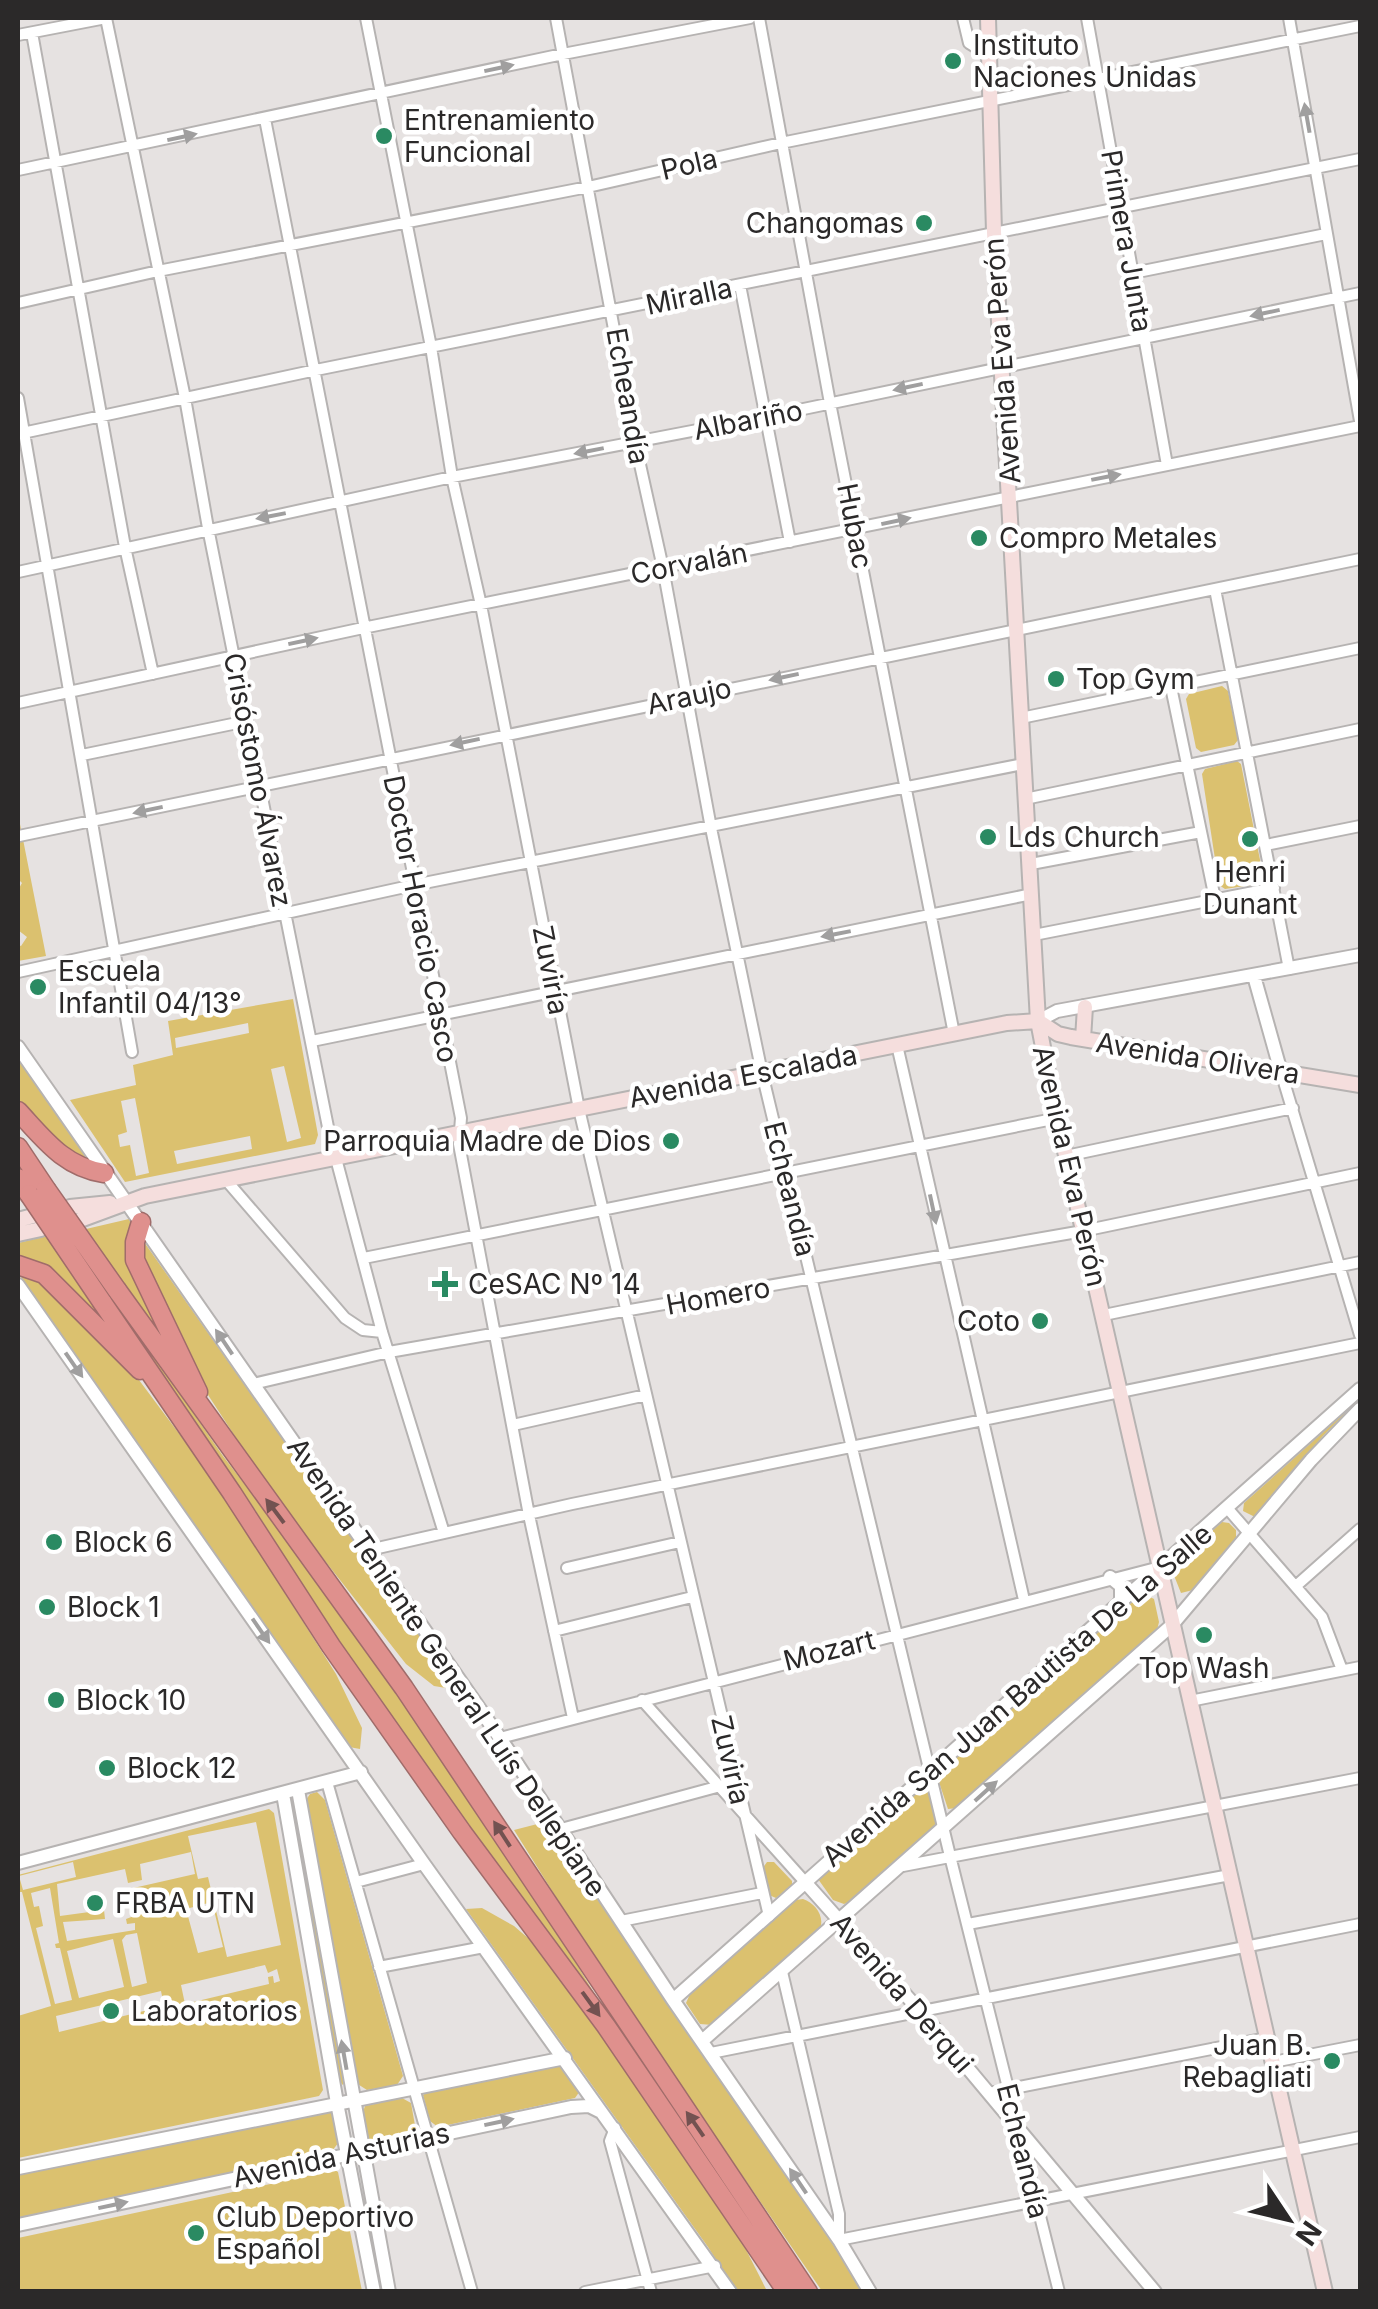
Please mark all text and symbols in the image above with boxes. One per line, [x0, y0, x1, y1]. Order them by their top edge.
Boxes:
place label: Instituto Naciones Unidas [973, 28, 1197, 94]
marker: Instituto Naciones Unidas [942, 50, 964, 72]
one-way arrow [484, 59, 515, 75]
one-way arrow [1299, 102, 1314, 133]
place label: Entrenamiento Funcional [404, 103, 595, 169]
marker: Entrenamiento Funcional [373, 125, 395, 147]
one-way arrow [166, 128, 197, 144]
street label: Pola [657, 141, 721, 187]
street label: Primera Junta [1094, 147, 1160, 335]
place label: Changomas [746, 206, 904, 240]
marker: Changomas [913, 212, 935, 234]
street label: Avenida Eva Perón [976, 237, 1028, 485]
street label: Miralla [643, 270, 735, 322]
one-way arrow [1249, 305, 1280, 321]
street label: Echeandía [599, 325, 657, 467]
one-way arrow [892, 380, 923, 396]
street label: Albariño [691, 393, 805, 447]
one-way arrow [573, 443, 604, 459]
one-way arrow [1091, 469, 1122, 485]
street label: Hubac [830, 480, 880, 572]
one-way arrow [255, 508, 286, 524]
one-way arrow [881, 513, 912, 529]
place label: Compro Metales [999, 521, 1217, 555]
marker: Compro Metales [968, 527, 990, 549]
street label: Corvalán [628, 535, 750, 591]
one-way arrow [288, 633, 319, 648]
street label: Crisóstomo Álvarez [217, 650, 300, 910]
place label: Top Gym [1076, 662, 1195, 696]
marker: Top Gym [1045, 668, 1067, 690]
street label: Araujo [644, 670, 734, 722]
one-way arrow [768, 670, 799, 686]
one-way arrow [450, 734, 481, 750]
street label: Doctor Horacio Casco [376, 772, 466, 1066]
one-way arrow [132, 802, 163, 818]
place label: Lds Church [1008, 820, 1160, 854]
marker: Lds Church [977, 826, 999, 848]
marker: Henri Dunant [1239, 828, 1261, 850]
place label: Henri Dunant [1203, 855, 1297, 921]
street label: Zuviría [526, 922, 576, 1018]
one-way arrow [820, 926, 851, 942]
place label: Escuela Infantil 04/13° [58, 954, 242, 1020]
marker: Escuela Infantil 04/13° [27, 976, 49, 998]
street label: Avenida Olivera [1094, 1025, 1302, 1091]
street label: Avenida Escalada [626, 1037, 860, 1115]
street label: Avenida Eva Perón [1026, 1042, 1114, 1290]
street label: Echeandía [757, 1118, 823, 1260]
place label: Parroquia Madre de Dios [323, 1124, 651, 1158]
marker: Parroquia Madre de Dios [660, 1130, 682, 1152]
one-way arrow [926, 1194, 942, 1225]
place label: CeSAC Nº 14 [468, 1267, 640, 1301]
street label: Homero [663, 1270, 773, 1322]
marker: CeSAC Nº 14 [432, 1271, 458, 1297]
place label: Coto [957, 1304, 1020, 1338]
marker: Coto [1029, 1310, 1051, 1332]
one-way arrow [215, 1329, 234, 1356]
one-way arrow [64, 1352, 83, 1378]
street label: Avenida Teniente General Luís Dellepiane [280, 1431, 614, 1903]
one-way arrow [265, 1498, 286, 1524]
street label: Avenida San Juan Bautista De La Salle [815, 1516, 1219, 1874]
place label: Block 6 [74, 1525, 173, 1559]
marker: Block 6 [43, 1531, 65, 1553]
place label: Block 1 [67, 1590, 160, 1624]
marker: Block 1 [36, 1596, 58, 1618]
one-way arrow [251, 1617, 270, 1644]
street label: Mozart [780, 1622, 878, 1678]
marker: Top Wash [1193, 1624, 1215, 1646]
place label: Top Wash [1139, 1651, 1269, 1685]
place label: Block 10 [76, 1683, 186, 1717]
marker: Block 10 [45, 1689, 67, 1711]
street label: Zuviría [704, 1712, 758, 1808]
place label: Block 12 [127, 1751, 237, 1785]
marker: Block 12 [96, 1757, 118, 1779]
one-way arrow [973, 1780, 998, 1802]
one-way arrow [494, 1821, 512, 1848]
place label: FRBA UTN [115, 1886, 255, 1920]
marker: FRBA UTN [84, 1892, 106, 1914]
street label: Avenida Derqui [824, 1906, 980, 2080]
one-way arrow [581, 1991, 600, 2017]
place label: Laboratorios [131, 1994, 298, 2028]
marker: Laboratorios [100, 2000, 122, 2022]
place label: Juan B. Rebagliati [1183, 2028, 1312, 2094]
one-way arrow [336, 2038, 351, 2070]
marker: Juan B. Rebagliati [1321, 2050, 1343, 2072]
street label: Echeandía [990, 2080, 1056, 2222]
one-way arrow [686, 2110, 705, 2137]
one-way arrow [484, 2113, 515, 2129]
street label: Avenida Asturias [229, 2115, 453, 2195]
one-way arrow [789, 2167, 808, 2194]
north arrow [1238, 2169, 1338, 2269]
one-way arrow [98, 2197, 129, 2212]
place label: Club Deportivo Español [216, 2200, 414, 2266]
text: N [1288, 2215, 1329, 2252]
marker: Club Deportivo Español [185, 2222, 207, 2244]

